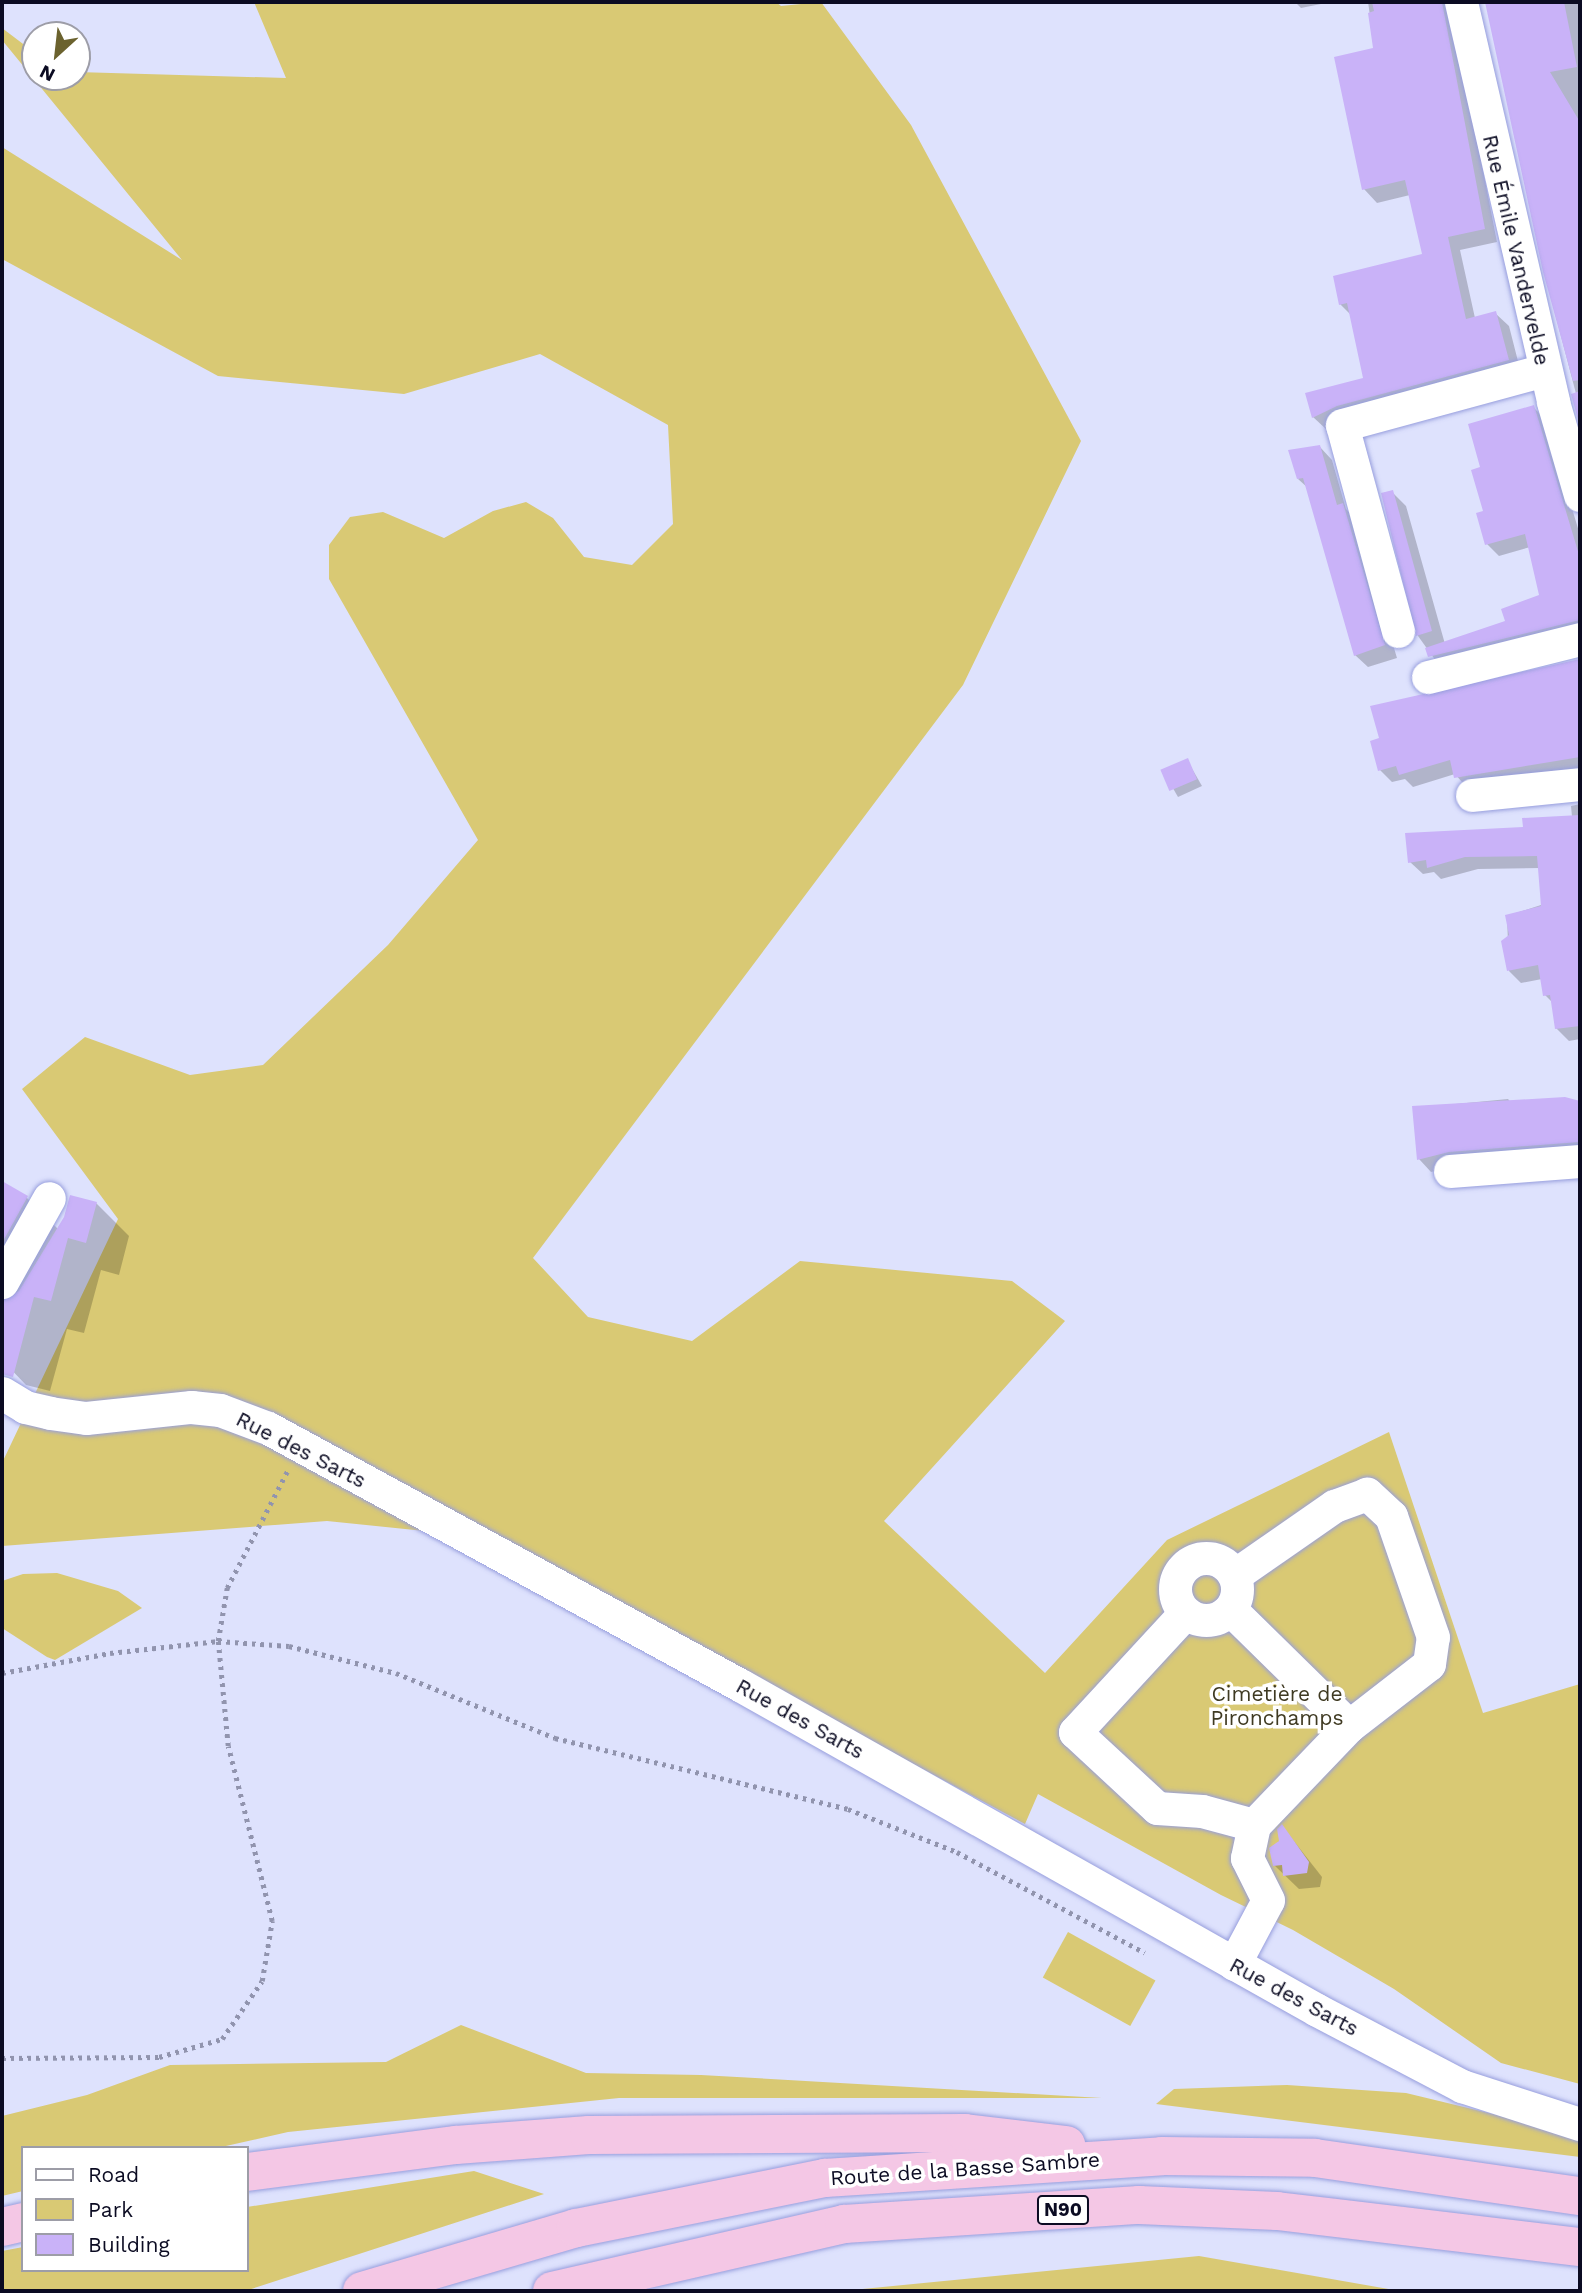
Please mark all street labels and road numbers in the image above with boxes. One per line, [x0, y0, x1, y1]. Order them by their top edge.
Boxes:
street label: Rue Émile Vandervelde [1477, 132, 1555, 368]
street label: Rue des Sarts [232, 1406, 370, 1494]
street label: Rue des Sarts [732, 1673, 868, 1765]
street label: Rue des Sarts [1225, 1952, 1363, 2042]
street label: Route de la Basse Sambre [829, 2147, 1101, 2191]
road number: N90 [1037, 2194, 1089, 2226]

